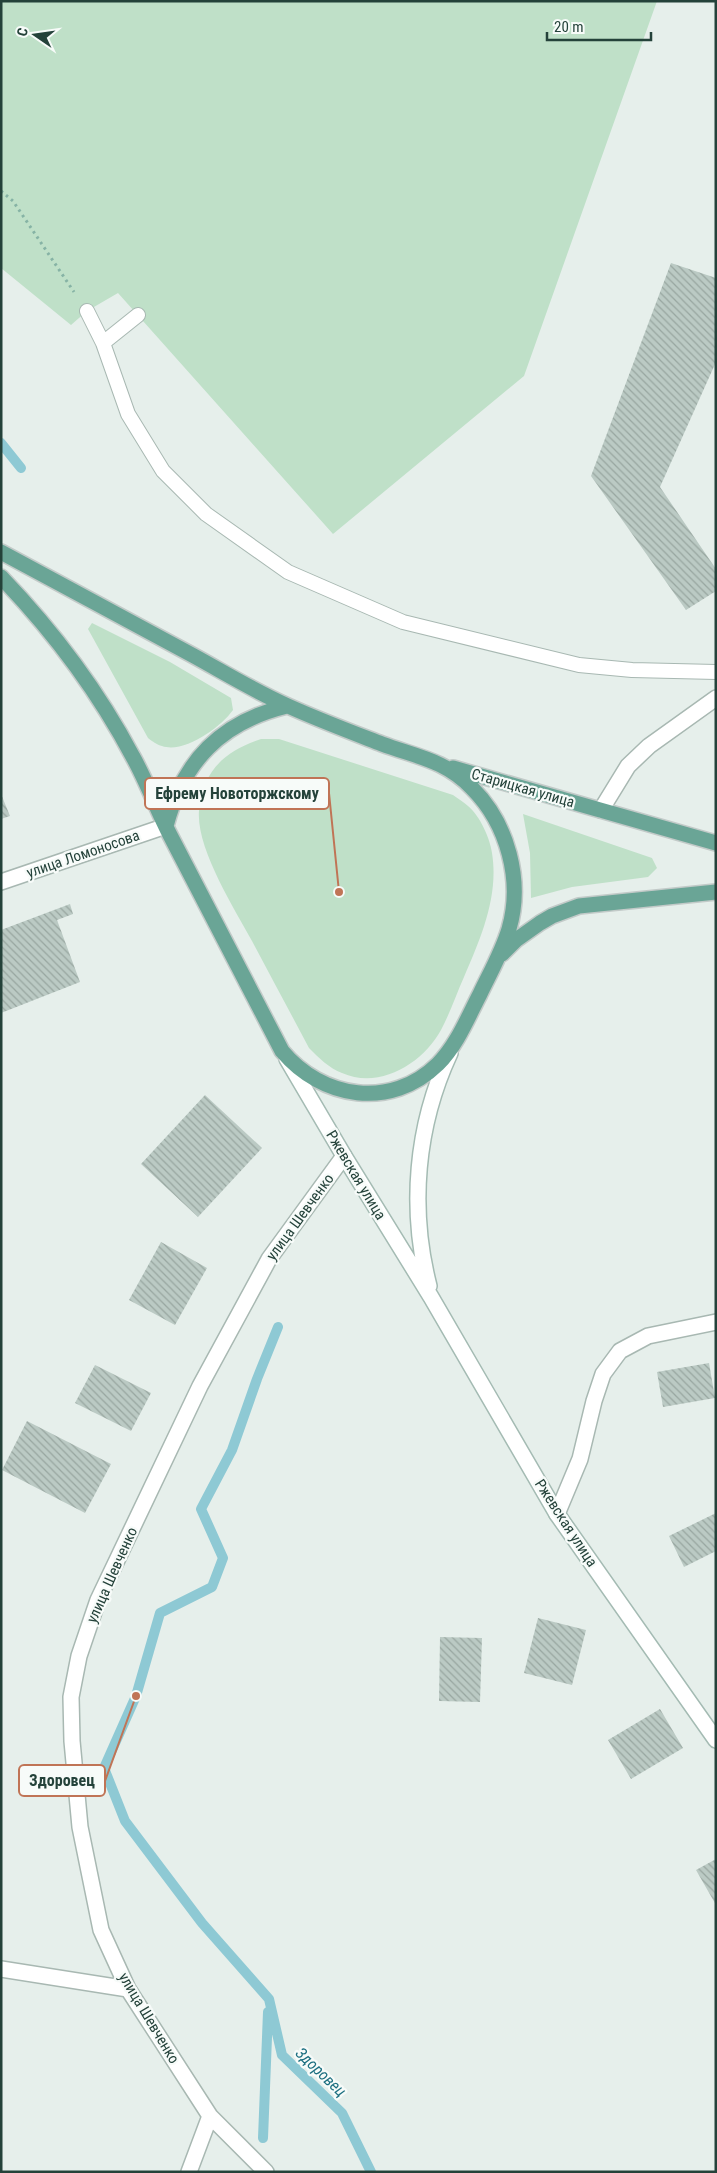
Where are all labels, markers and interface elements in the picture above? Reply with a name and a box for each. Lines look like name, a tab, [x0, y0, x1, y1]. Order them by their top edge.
north arrow	[10, 10, 60, 60]
scale bar	[547, 10, 651, 42]
text: 20 m	[554, 18, 584, 36]
text: С	[14, 26, 31, 38]
street label: Старицкая улица	[469, 765, 577, 811]
callout: Ефрему Новоторжскому	[145, 778, 329, 809]
text: Ефрему Новоторжскому	[155, 784, 319, 803]
street label: улица Ломоносова	[24, 826, 142, 882]
street label: Ржевская улица	[322, 1127, 390, 1223]
street label: улица Шевченко	[262, 1170, 338, 1264]
street label: Ржевская улица	[531, 1476, 601, 1570]
street label: улица Шевченко	[83, 1524, 141, 1626]
callout: Здоровец	[19, 1765, 105, 1796]
text: Здоровец	[29, 1771, 95, 1790]
street label: улица Шевченко	[115, 1969, 183, 2067]
water label: Здоровец	[292, 2043, 350, 2101]

